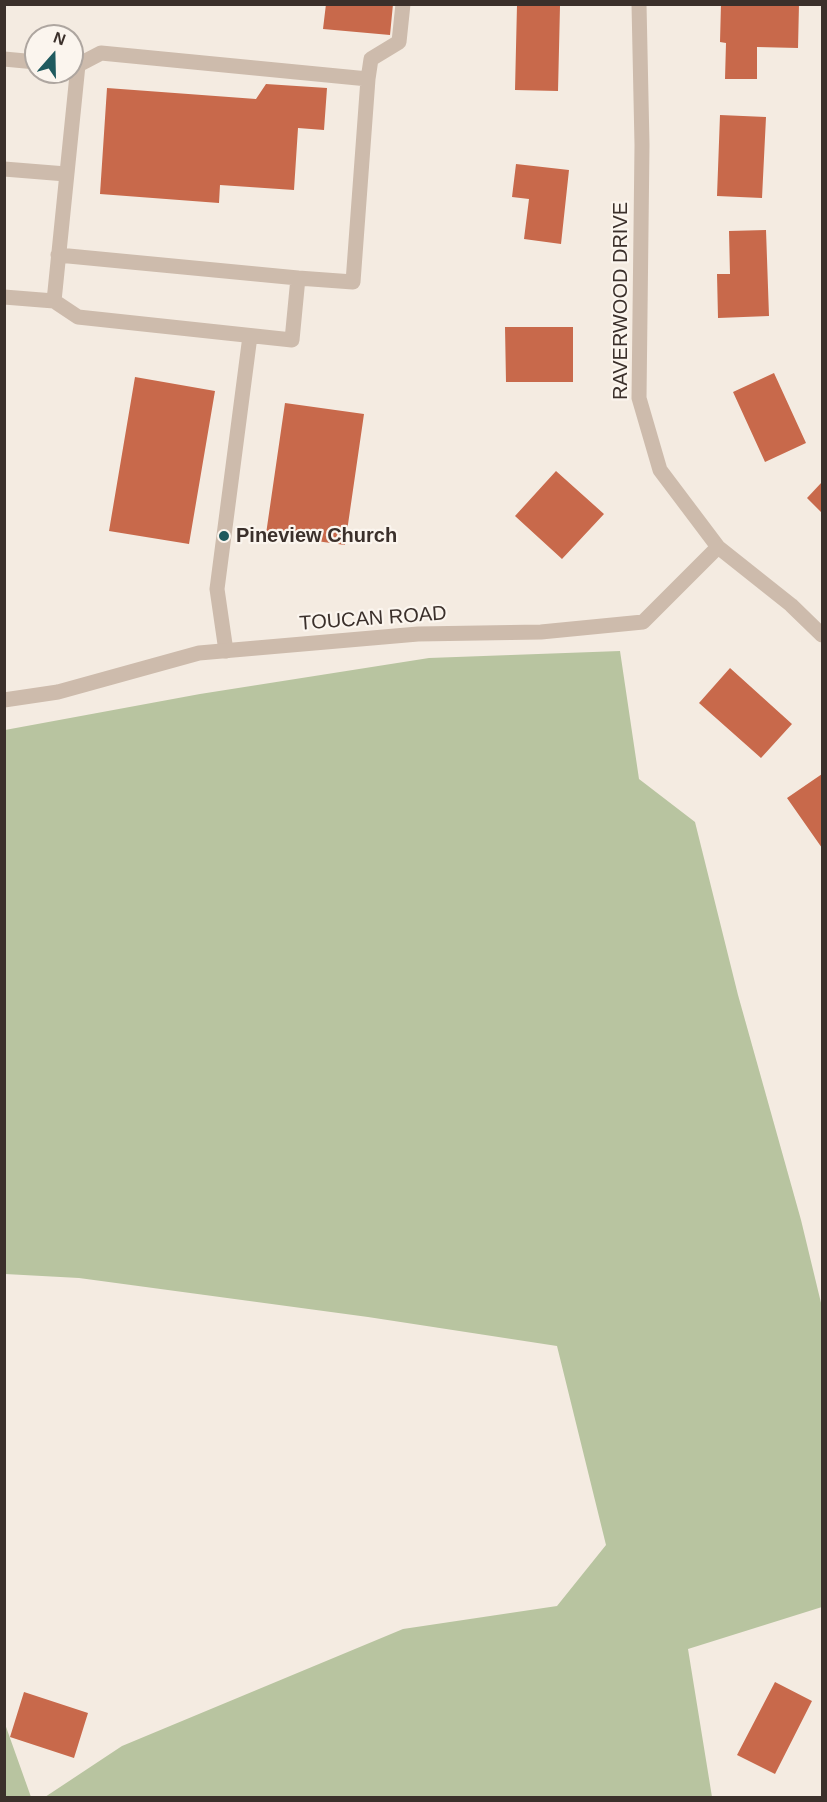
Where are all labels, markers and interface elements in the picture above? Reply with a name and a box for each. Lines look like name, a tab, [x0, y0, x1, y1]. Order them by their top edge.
north arrow	[24, 24, 84, 84]
text: N	[51, 29, 68, 48]
street label: RAVERWOOD DRIVE	[609, 202, 633, 400]
place label: Pineview Church	[236, 524, 397, 548]
marker: Pineview Church	[217, 529, 231, 543]
street label: TOUCAN ROAD	[299, 602, 447, 636]

